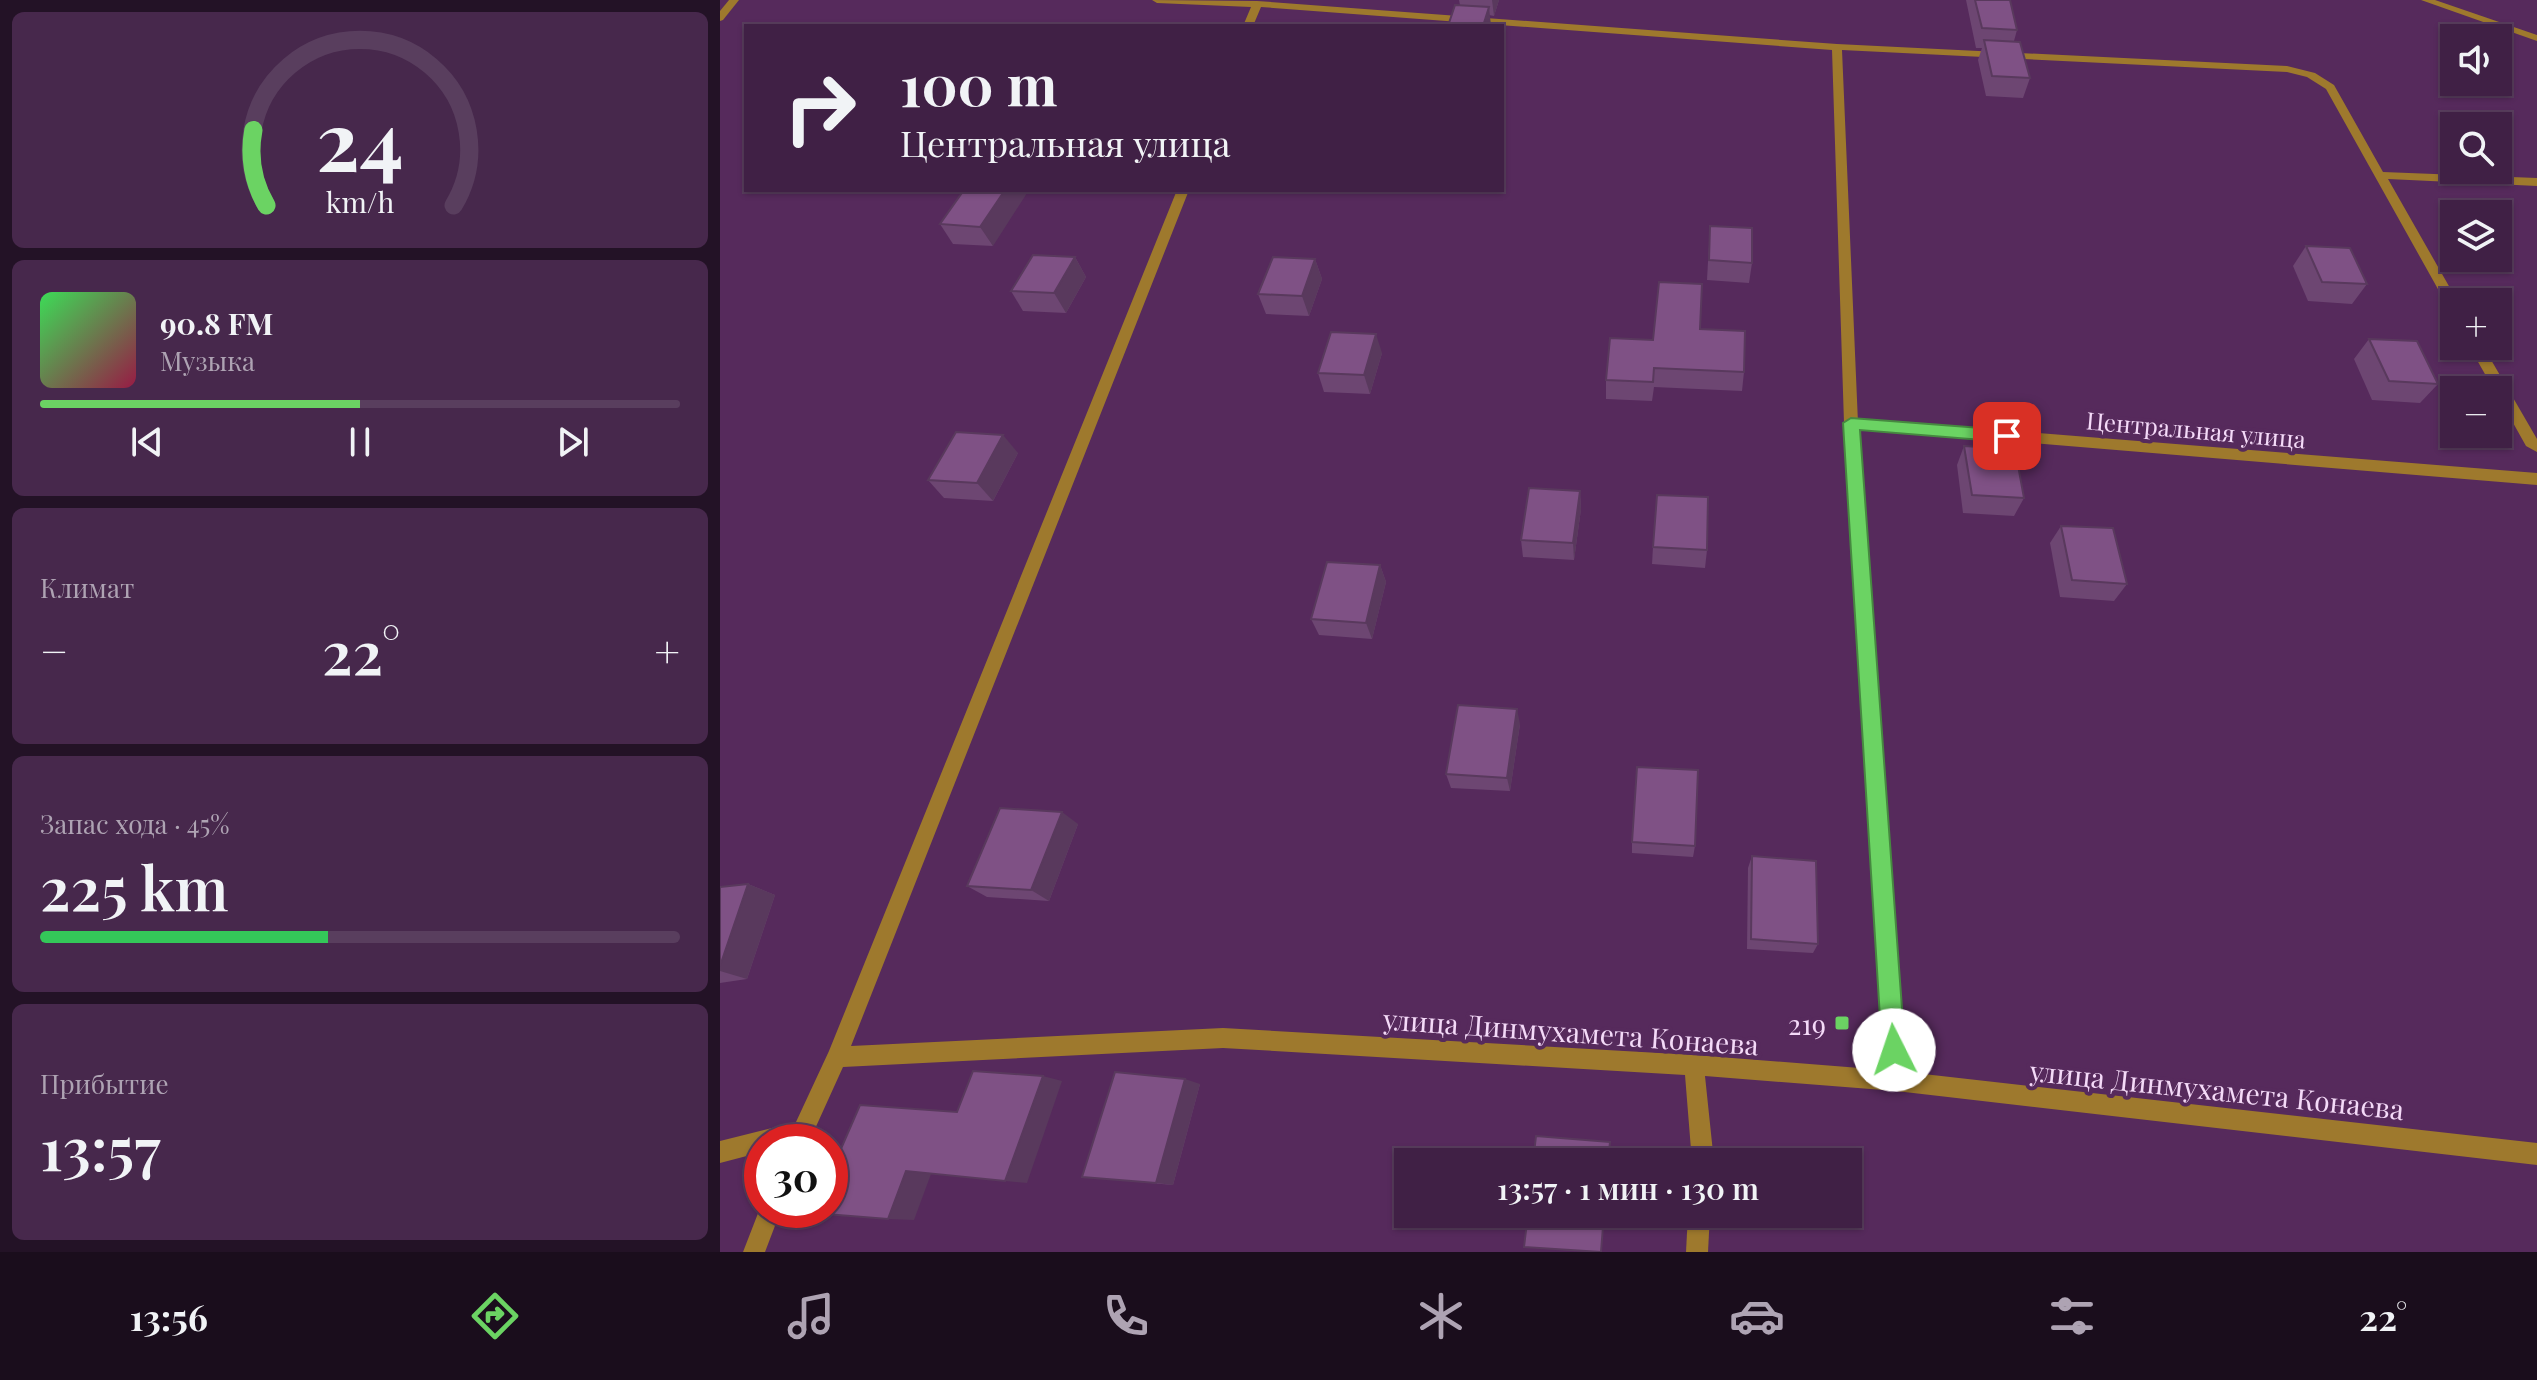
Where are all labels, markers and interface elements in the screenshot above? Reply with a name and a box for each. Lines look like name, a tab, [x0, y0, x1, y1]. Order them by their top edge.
map controls	[2440, 24, 2512, 448]
button: sound	[2440, 24, 2512, 96]
text: 100 m	[900, 46, 1057, 121]
icon: right	[768, 56, 872, 160]
text: 24	[316, 82, 404, 193]
button: search	[2440, 112, 2512, 184]
text: Центральная улица	[900, 118, 1230, 166]
text: km/h	[326, 182, 394, 220]
button: layers	[2440, 200, 2512, 272]
button: +	[2440, 288, 2512, 360]
text: 90.8 FM	[160, 303, 273, 343]
text: Музыка	[160, 343, 255, 378]
button: −	[2440, 376, 2512, 448]
pin	[1973, 402, 2041, 470]
street label: Центральная улица	[2085, 403, 2307, 455]
icon: arrive	[1985, 414, 2029, 458]
icon: previous	[125, 420, 169, 464]
icon: pause	[338, 420, 382, 464]
icon: next	[551, 420, 595, 464]
text: Климат	[40, 570, 134, 605]
text: 22°	[322, 610, 401, 690]
text: −	[40, 620, 68, 679]
text: +	[654, 620, 680, 679]
text: Запас хода · 45%	[40, 806, 230, 841]
text: 225 km	[40, 846, 229, 926]
street label: улица Динмухамета Конаева	[1381, 999, 1760, 1063]
place label: 219	[1788, 1005, 1826, 1042]
position arrow	[1852, 1008, 1936, 1092]
marker: 219	[1833, 1014, 1851, 1032]
street label: улица Динмухамета Конаева	[2027, 1051, 2406, 1127]
text: Прибытие	[40, 1066, 169, 1101]
text: 13:57	[40, 1106, 161, 1186]
speed limit sign: 30	[744, 1124, 848, 1228]
text: 13:57 · 1 мин · 130 m	[1497, 1168, 1759, 1208]
icon: directions	[467, 1288, 523, 1344]
icon: music	[783, 1288, 839, 1344]
icon: phone	[1098, 1288, 1154, 1344]
icon: climate	[1413, 1288, 1469, 1344]
icon: car	[1729, 1288, 1785, 1344]
icon: filters	[2044, 1288, 2100, 1344]
text: 13:56	[130, 1292, 208, 1340]
text: 22°	[2359, 1292, 2407, 1340]

